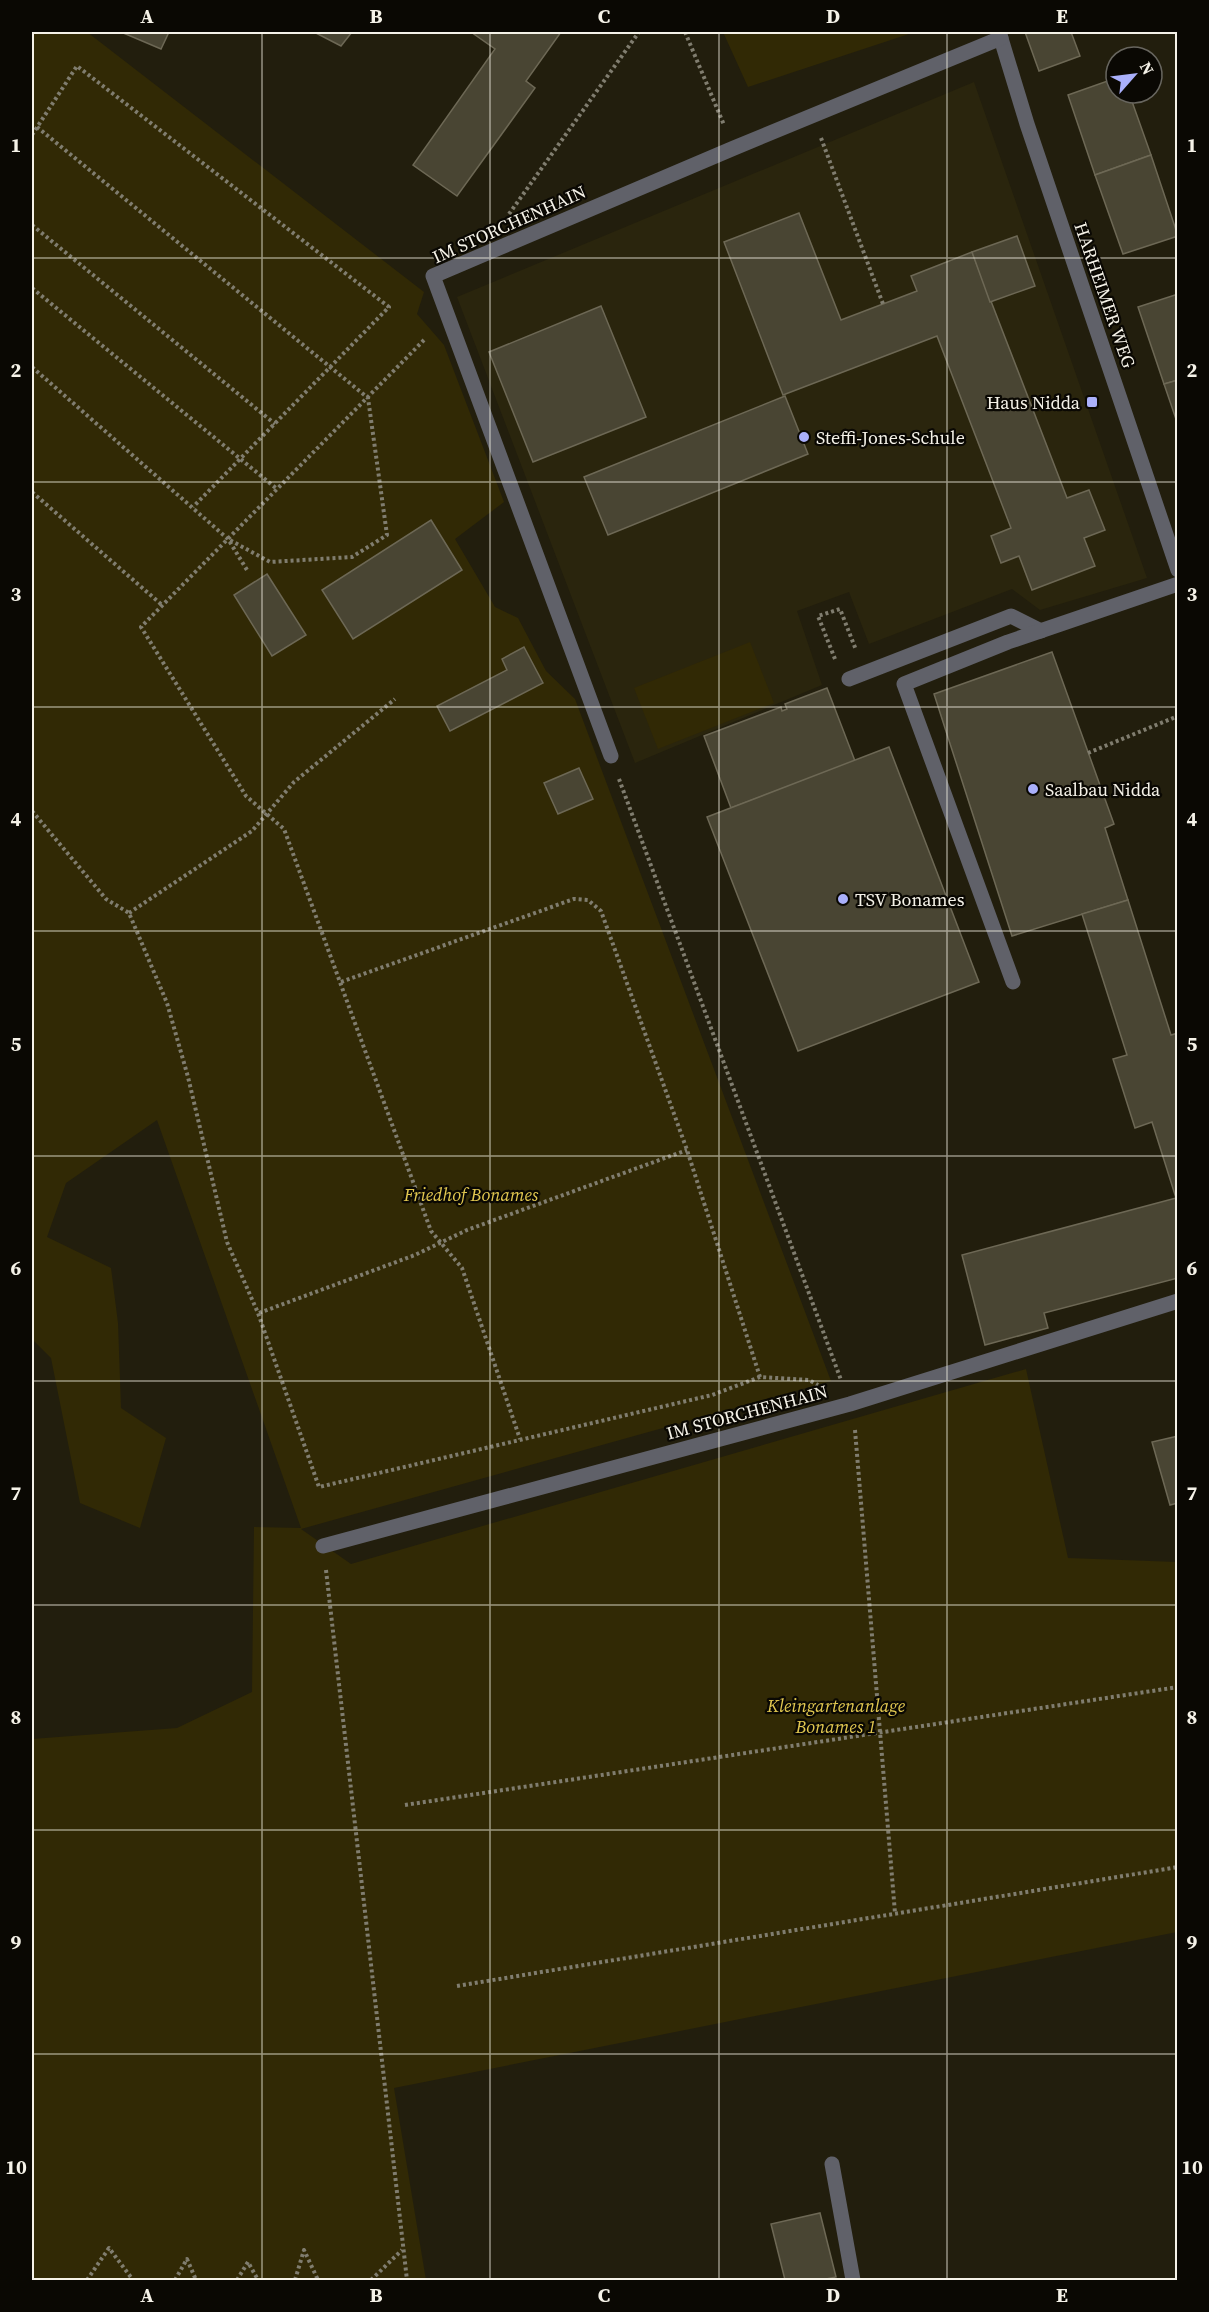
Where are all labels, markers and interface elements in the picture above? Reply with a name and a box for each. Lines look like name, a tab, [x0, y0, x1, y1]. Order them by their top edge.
text: A	[140, 2, 154, 30]
text: B	[369, 2, 383, 30]
text: C	[598, 2, 610, 30]
text: D	[826, 2, 840, 30]
text: E	[1056, 2, 1068, 30]
north arrow	[1104, 45, 1164, 105]
text: N	[1135, 58, 1160, 79]
text: 1	[11, 131, 21, 159]
text: 1	[1187, 131, 1197, 159]
street label: IM STORCHENHAIN	[428, 179, 590, 269]
street label: HARHEIMER WEG	[1068, 219, 1142, 371]
text: 2	[11, 356, 22, 384]
text: 2	[1187, 356, 1198, 384]
place label: Haus Nidda	[987, 390, 1081, 415]
marker: Haus Nidda	[1085, 395, 1099, 409]
place label: Steffi-Jones-Schule	[816, 425, 965, 450]
marker: Steffi-Jones-Schule	[797, 430, 811, 444]
text: 3	[11, 580, 22, 608]
text: 3	[1187, 580, 1198, 608]
place label: Saalbau Nidda	[1045, 777, 1161, 802]
marker: Saalbau Nidda	[1026, 782, 1040, 796]
text: 4	[11, 805, 22, 833]
text: 4	[1187, 805, 1198, 833]
place label: TSV Bonames	[855, 887, 965, 912]
marker: TSV Bonames	[836, 892, 850, 906]
text: 5	[11, 1030, 22, 1058]
text: 5	[1187, 1030, 1198, 1058]
park label: Friedhof Bonames	[403, 1182, 539, 1207]
text: 6	[11, 1254, 22, 1282]
text: 6	[1187, 1254, 1198, 1282]
street label: IM STORCHENHAIN	[664, 1378, 830, 1446]
text: 7	[11, 1479, 22, 1507]
text: 7	[1187, 1479, 1198, 1507]
park label: Kleingartenanlage Bonames 1	[766, 1693, 906, 1739]
text: 8	[11, 1703, 21, 1731]
text: 8	[1187, 1703, 1197, 1731]
text: 9	[11, 1928, 22, 1956]
text: 9	[1187, 1928, 1198, 1956]
text: 10	[5, 2153, 27, 2181]
text: 10	[1181, 2153, 1203, 2181]
text: A	[140, 2281, 154, 2309]
text: B	[369, 2281, 383, 2309]
text: C	[598, 2281, 610, 2309]
text: D	[826, 2281, 840, 2309]
text: E	[1056, 2281, 1068, 2309]

